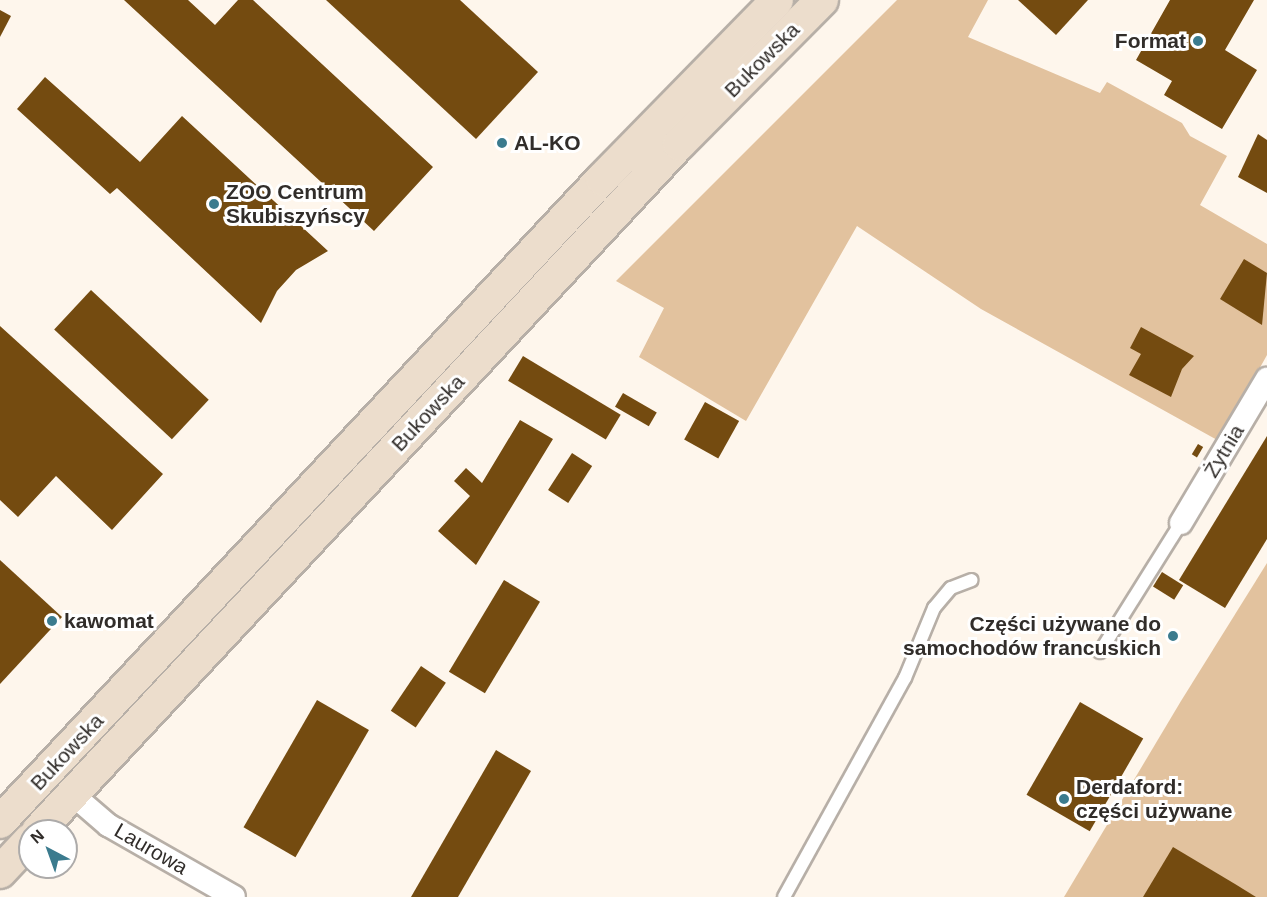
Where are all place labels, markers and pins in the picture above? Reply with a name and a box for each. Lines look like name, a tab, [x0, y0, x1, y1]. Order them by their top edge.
place label: Format	[1115, 28, 1186, 54]
marker: Format	[1191, 34, 1205, 48]
place label: AL-KO	[514, 130, 580, 156]
marker: AL-KO	[495, 136, 509, 150]
place label: ZOO Centrum Skubiszyńscy	[226, 179, 365, 229]
marker: ZOO Centrum Skubiszyńscy	[207, 197, 221, 211]
place label: kawomat	[64, 608, 154, 634]
place label: Części używane do samochodów francuskich	[903, 611, 1161, 661]
marker: kawomat	[45, 614, 59, 628]
marker: Części używane do samochodów francuskich	[1166, 629, 1180, 643]
place label: Derdaford: części używane	[1076, 774, 1232, 824]
marker: Derdaford: części używane	[1057, 792, 1071, 806]

